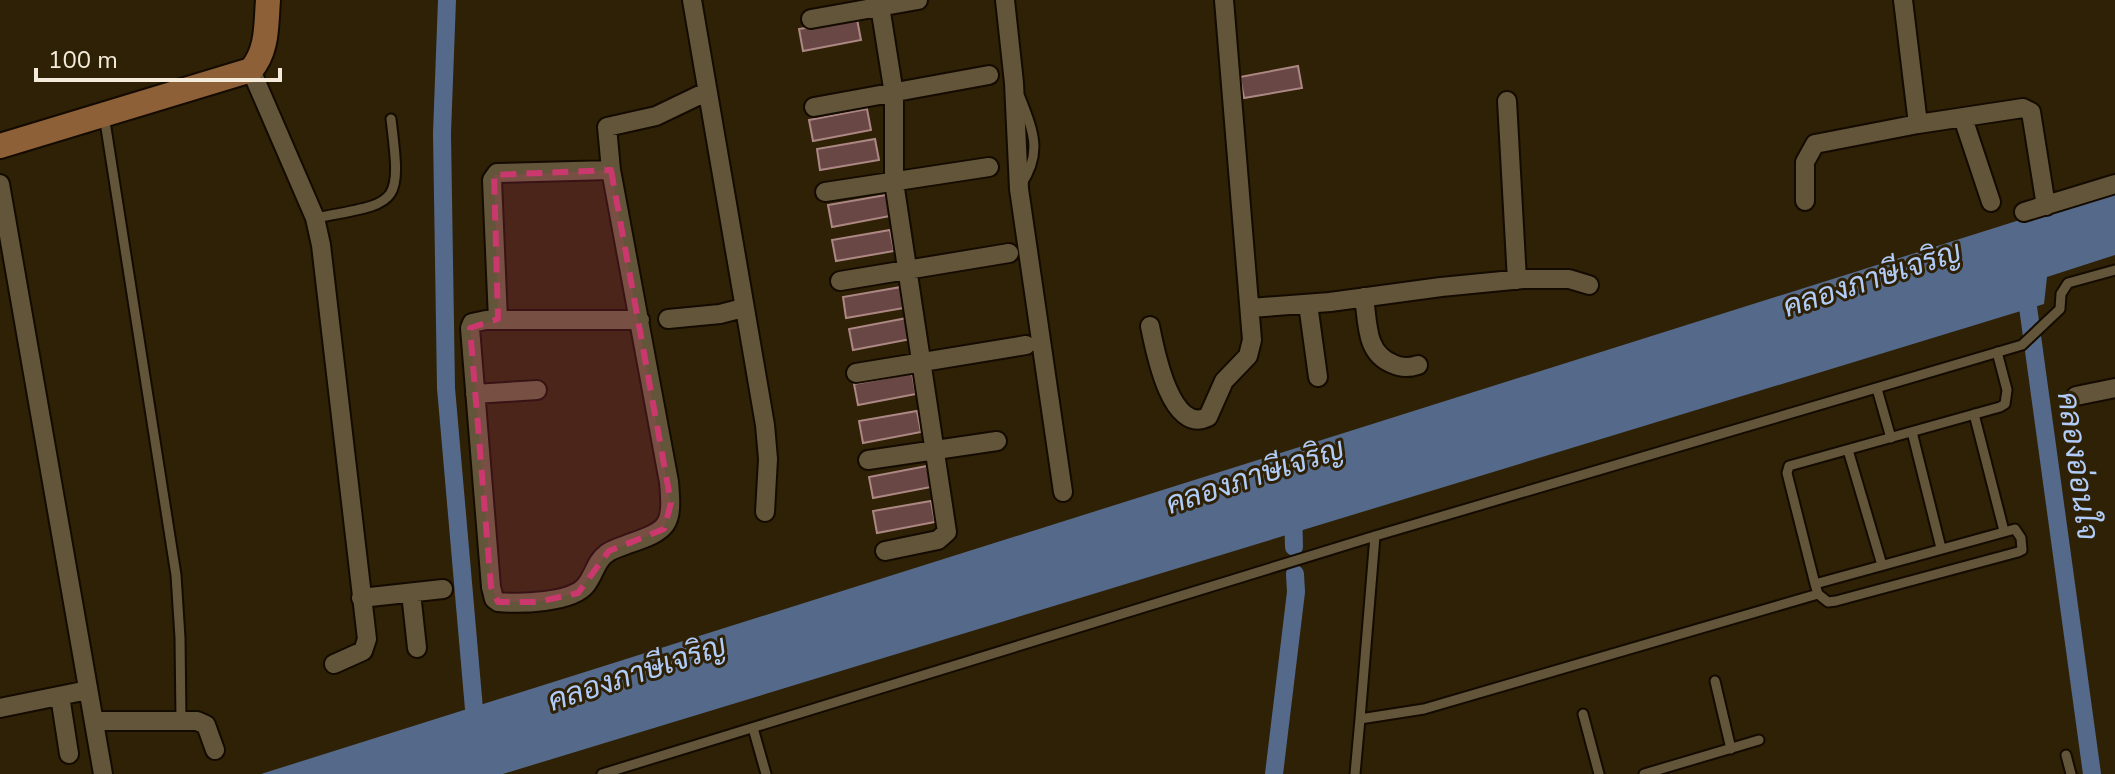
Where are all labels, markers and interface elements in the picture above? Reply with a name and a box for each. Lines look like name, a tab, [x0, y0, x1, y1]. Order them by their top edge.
scale bar	[36, 32, 280, 82]
text: 100 m	[48, 44, 118, 76]
water label: คลองภาษีเจริญ	[1778, 231, 1967, 328]
water label: คลองอ่อนใจ	[2047, 389, 2108, 543]
water label: คลองภาษีเจริญ	[1161, 428, 1350, 525]
water label: คลองภาษีเจริญ	[543, 625, 732, 722]

